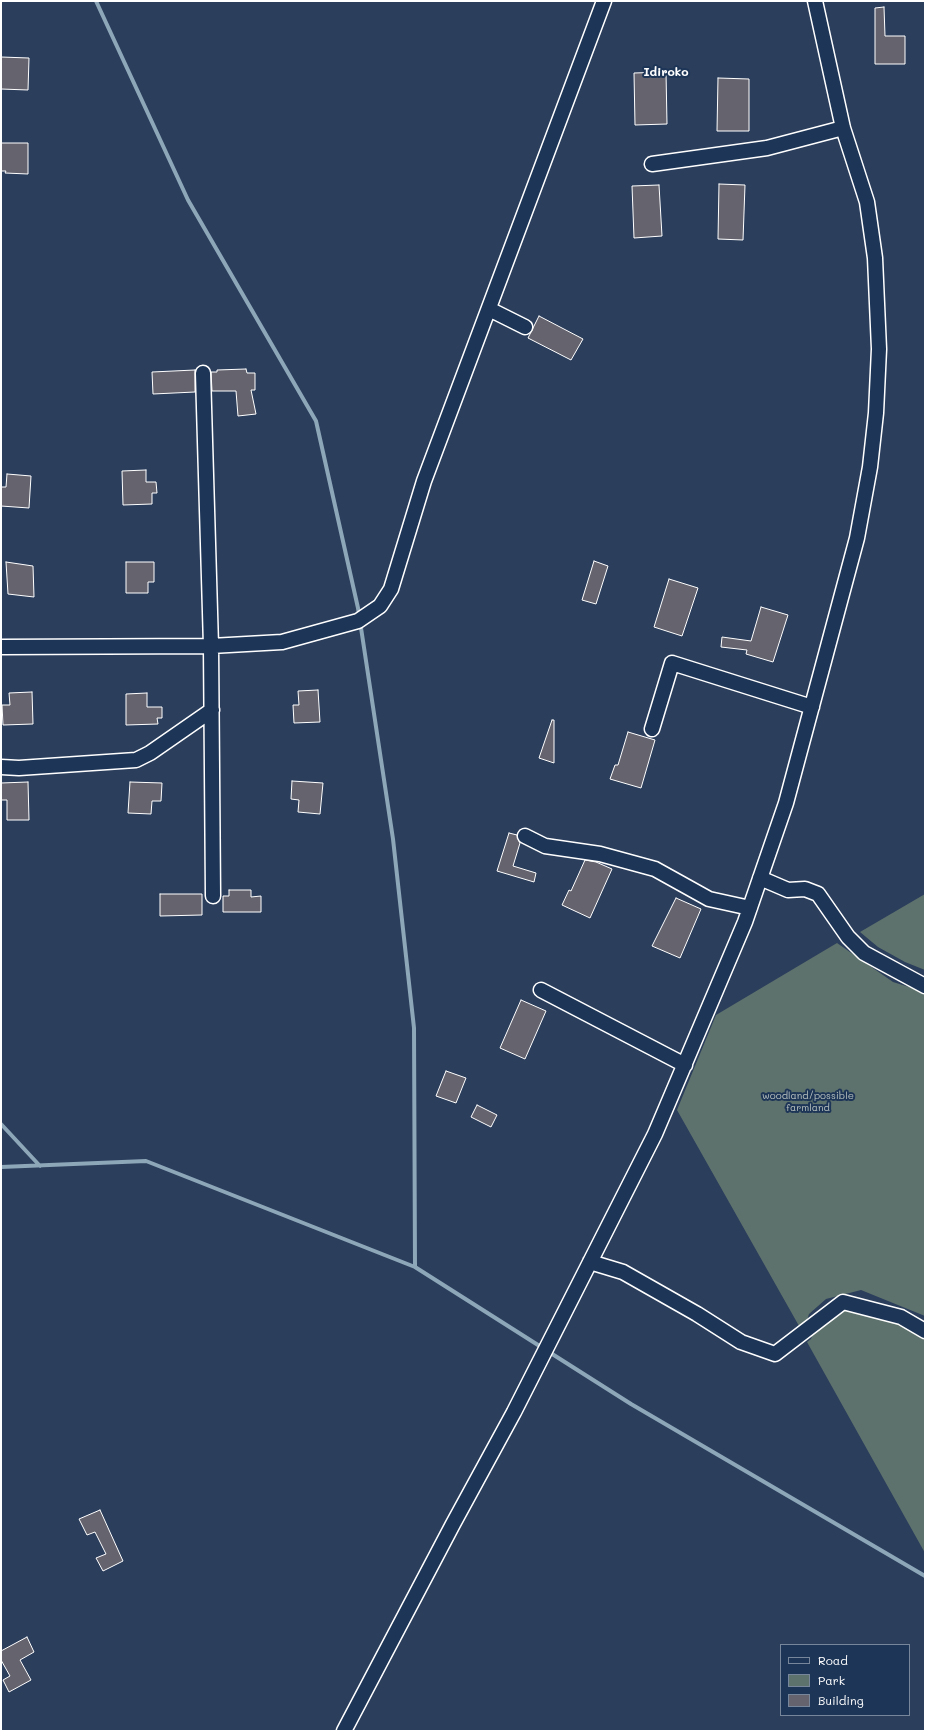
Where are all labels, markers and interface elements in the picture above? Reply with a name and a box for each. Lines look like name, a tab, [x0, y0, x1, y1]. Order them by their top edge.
district label: Idiroko	[643, 65, 689, 79]
park label: woodland/possible farmland	[762, 1090, 854, 1114]
legend	[780, 1644, 910, 1716]
text: Road	[818, 1652, 848, 1668]
text: Park	[818, 1672, 845, 1688]
text: Building	[818, 1692, 864, 1708]

